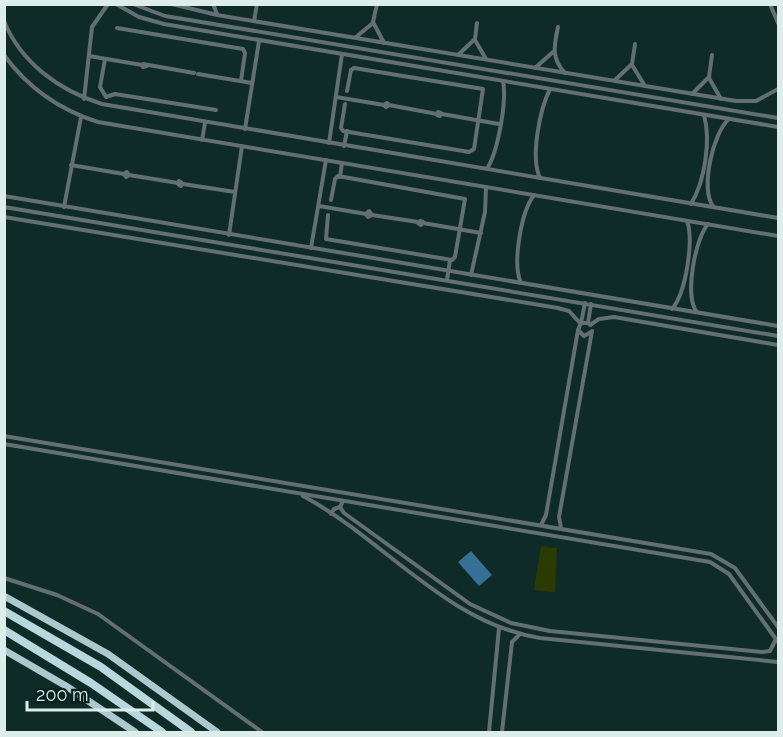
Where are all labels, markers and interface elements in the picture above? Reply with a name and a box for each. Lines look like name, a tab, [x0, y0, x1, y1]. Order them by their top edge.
scale bar	[27, 674, 153, 712]
text: 200 m	[36, 684, 89, 705]

